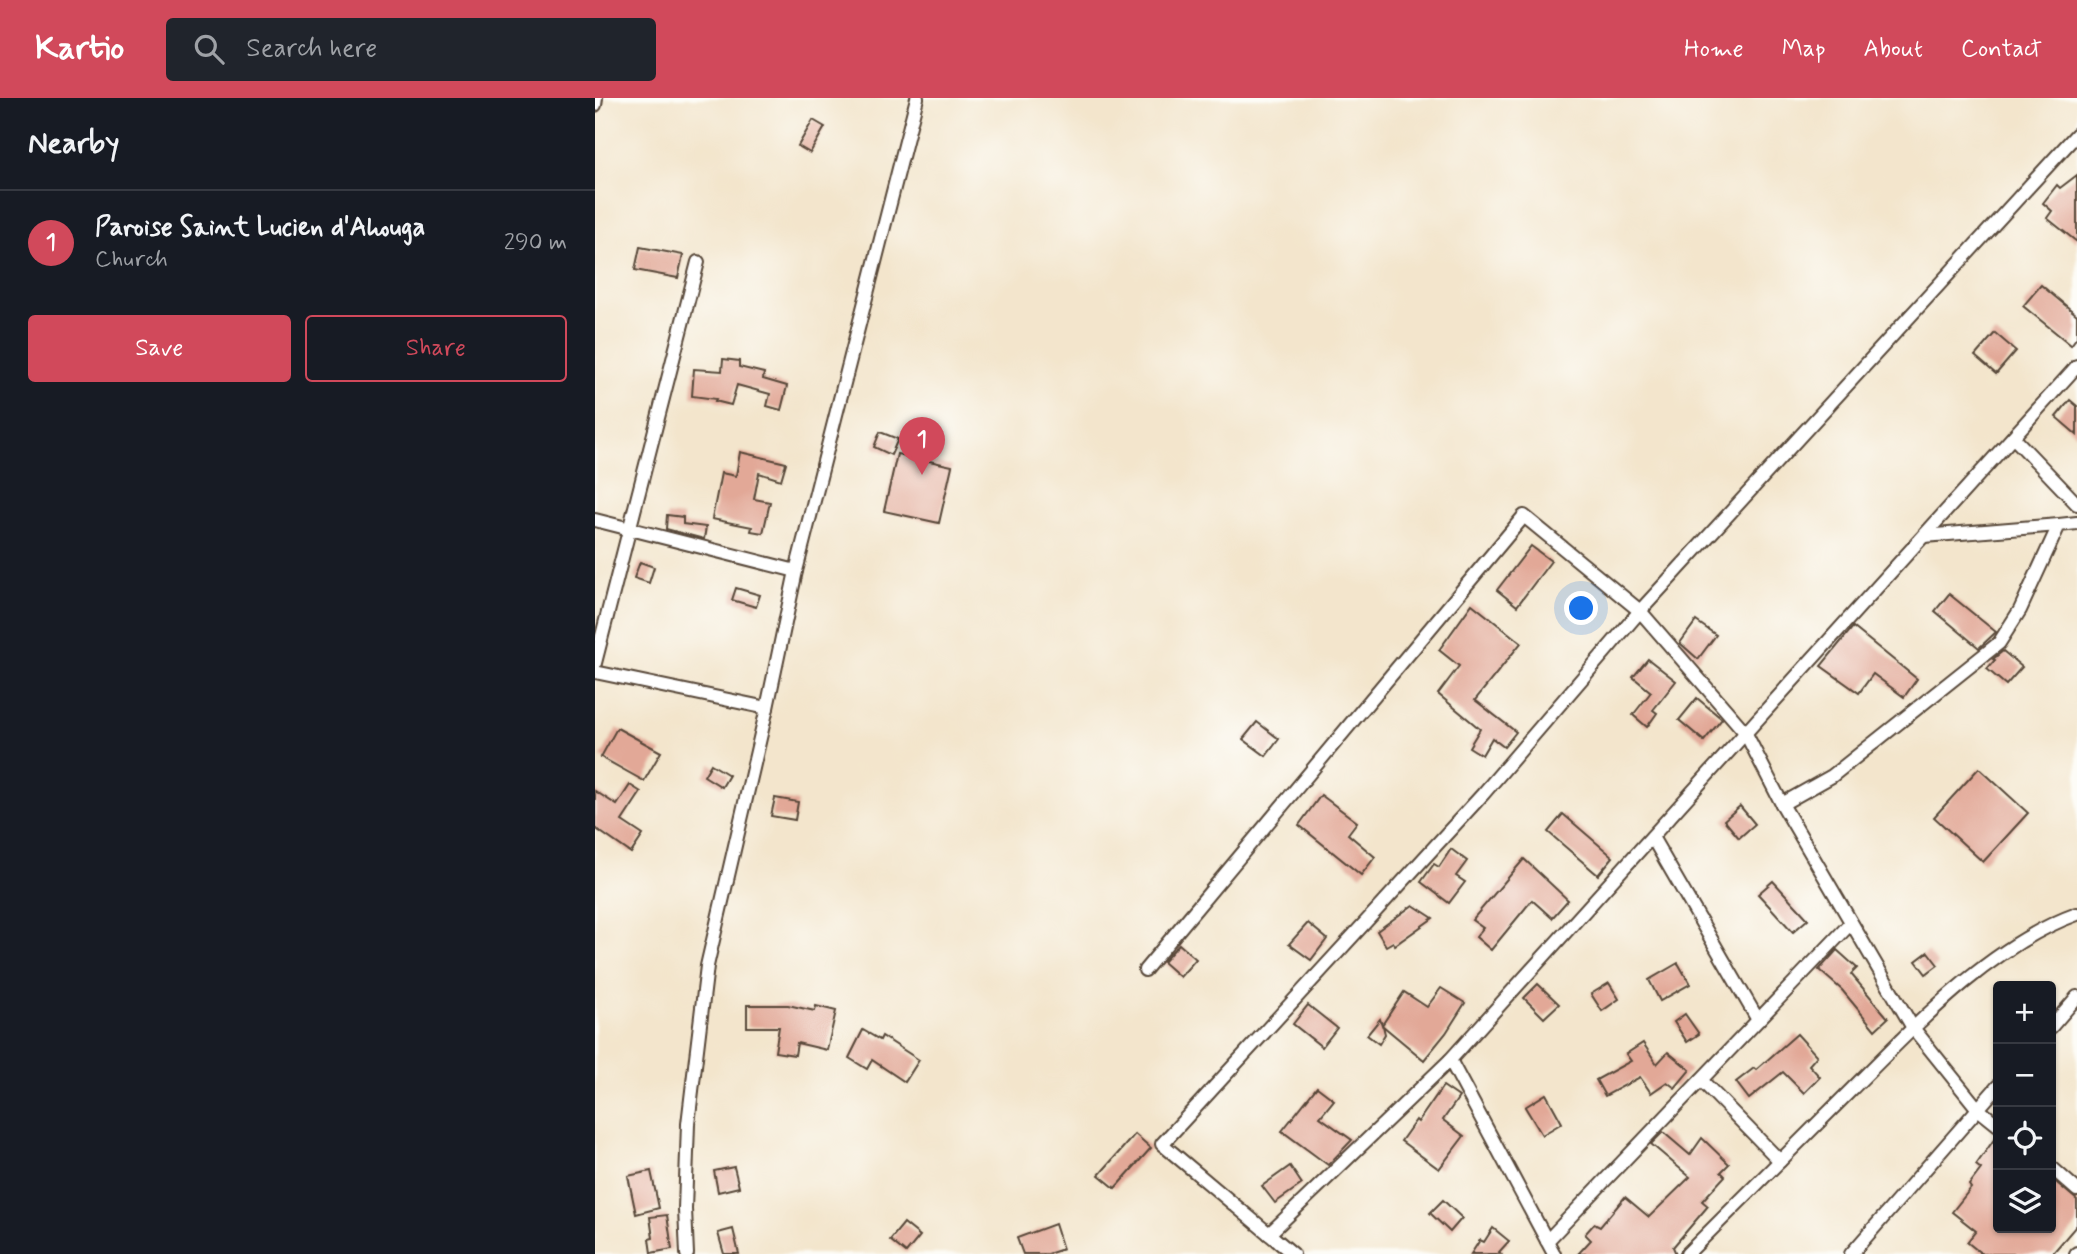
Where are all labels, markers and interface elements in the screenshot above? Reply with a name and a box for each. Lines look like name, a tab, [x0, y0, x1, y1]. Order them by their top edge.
search box	[166, 18, 656, 81]
text: Kartio	[35, 27, 124, 71]
icon: search	[190, 30, 228, 68]
text: Search here	[246, 32, 377, 66]
text: Home	[1684, 34, 1744, 65]
text: Map	[1782, 34, 1826, 65]
text: About	[1864, 34, 1923, 65]
text: Contact	[1961, 34, 2042, 65]
text: Nearby	[28, 124, 119, 163]
text: Paroise Saint Lucien d'Ahouga	[95, 211, 425, 245]
text: 1	[46, 228, 56, 258]
text: 290 m	[504, 228, 567, 258]
text: Church	[95, 245, 168, 275]
button: Save	[28, 315, 291, 382]
button: Share	[305, 315, 567, 382]
pin: 1	[899, 417, 945, 475]
your location	[1564, 591, 1598, 625]
map controls	[1993, 981, 2056, 1233]
button: +	[1993, 981, 2056, 1044]
button: −	[1993, 1044, 2056, 1107]
button: locate	[1993, 1107, 2056, 1170]
button: layers	[1993, 1170, 2056, 1233]

